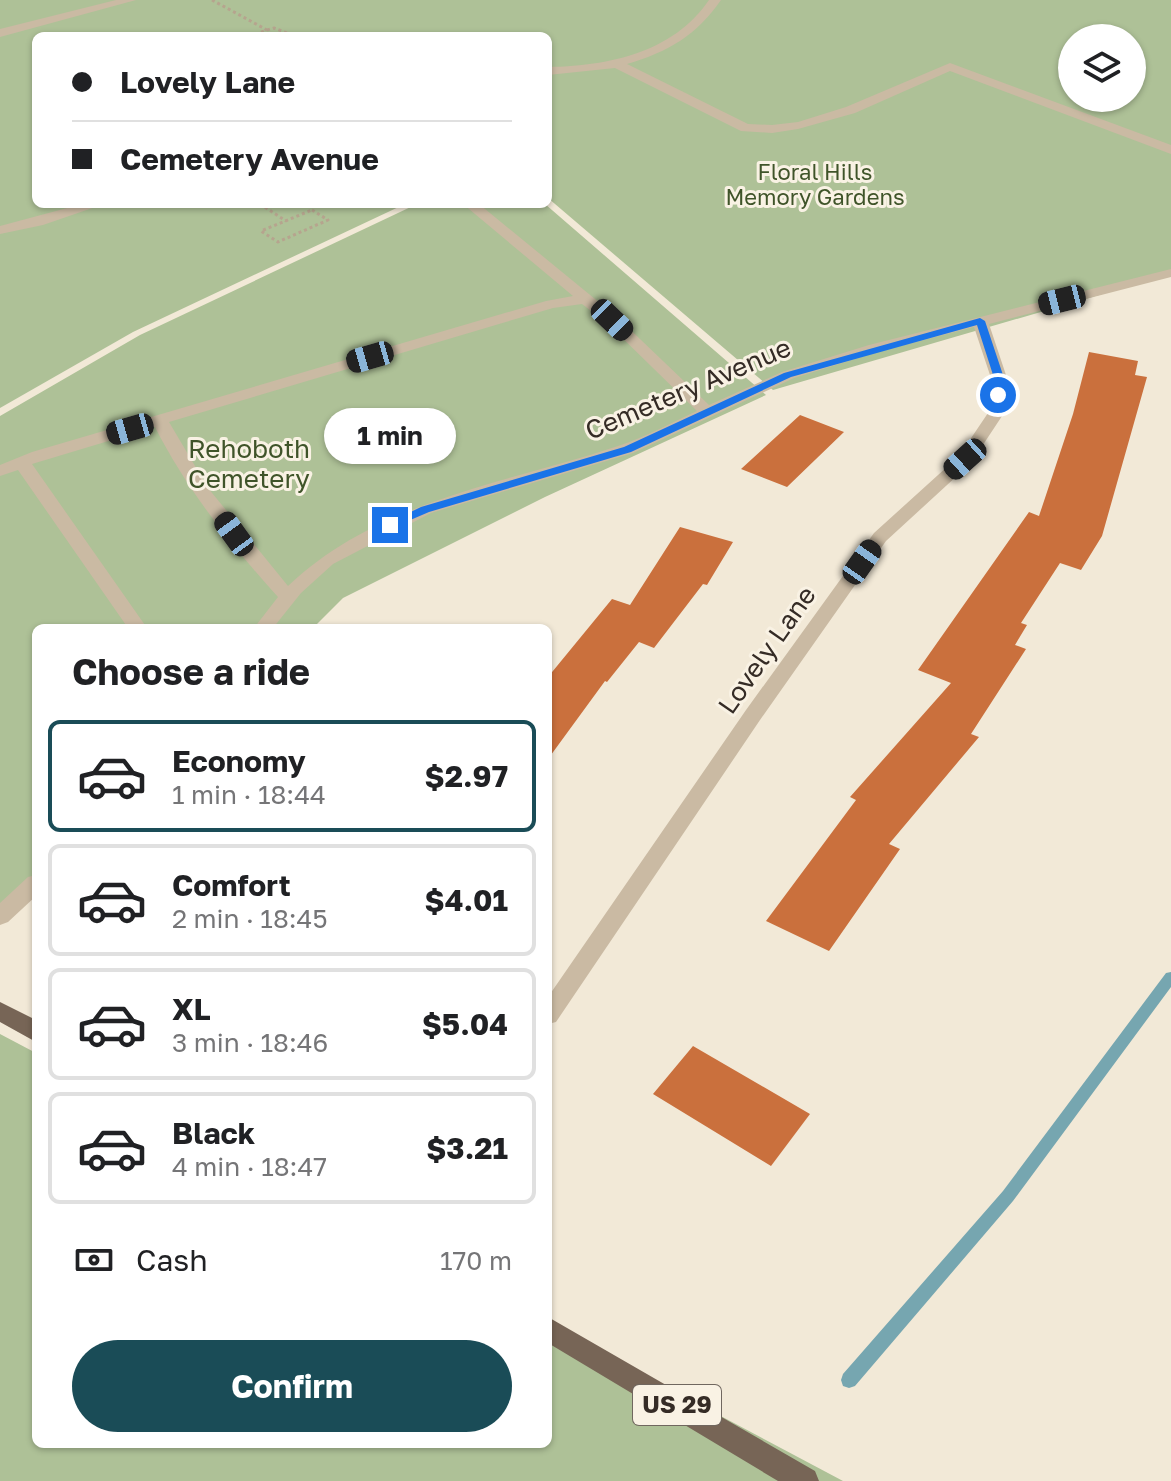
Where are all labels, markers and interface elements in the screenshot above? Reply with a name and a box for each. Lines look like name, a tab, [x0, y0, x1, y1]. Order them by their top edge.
map controls	[1058, 24, 1146, 112]
button: layers	[1058, 24, 1146, 112]
text: Lovely Lane	[120, 64, 295, 100]
text: Cemetery Avenue	[120, 141, 379, 177]
park label: Floral Hills Memory Gardens	[725, 158, 905, 210]
car	[1036, 283, 1088, 317]
car	[586, 295, 638, 345]
street label: Cemetery Avenue	[580, 331, 795, 446]
car	[344, 339, 396, 375]
route start	[980, 377, 1016, 413]
callout: 1 min	[324, 409, 456, 465]
car	[104, 411, 156, 447]
text: 1 min	[357, 420, 423, 451]
park label: Rehoboth Cemetery	[188, 433, 310, 494]
car	[939, 434, 991, 484]
route end	[372, 507, 408, 543]
car	[210, 508, 258, 560]
car	[838, 535, 886, 589]
street label: Lovely Lane	[711, 580, 822, 719]
text: Choose a ride	[72, 650, 310, 693]
icon: car	[76, 740, 148, 812]
text: Economy	[172, 743, 306, 779]
text: $2.97	[425, 758, 508, 794]
text: 1 min · 18:44	[172, 779, 326, 810]
icon: car	[76, 864, 148, 936]
text: Comfort	[172, 867, 291, 903]
text: $4.01	[425, 882, 508, 918]
text: 2 min · 18:45	[172, 903, 328, 934]
icon: car	[76, 988, 148, 1060]
text: XL	[172, 991, 211, 1027]
text: $5.04	[422, 1006, 508, 1042]
text: 3 min · 18:46	[172, 1027, 328, 1058]
icon: car	[76, 1112, 148, 1184]
text: Black	[172, 1115, 255, 1151]
text: $3.21	[426, 1130, 508, 1166]
text: 4 min · 18:47	[172, 1151, 327, 1182]
icon: cash	[72, 1238, 116, 1282]
text: Cash	[136, 1242, 208, 1278]
text: 170 m	[440, 1245, 512, 1276]
button: Confirm	[72, 1340, 512, 1432]
road number: US 29	[633, 1385, 721, 1425]

